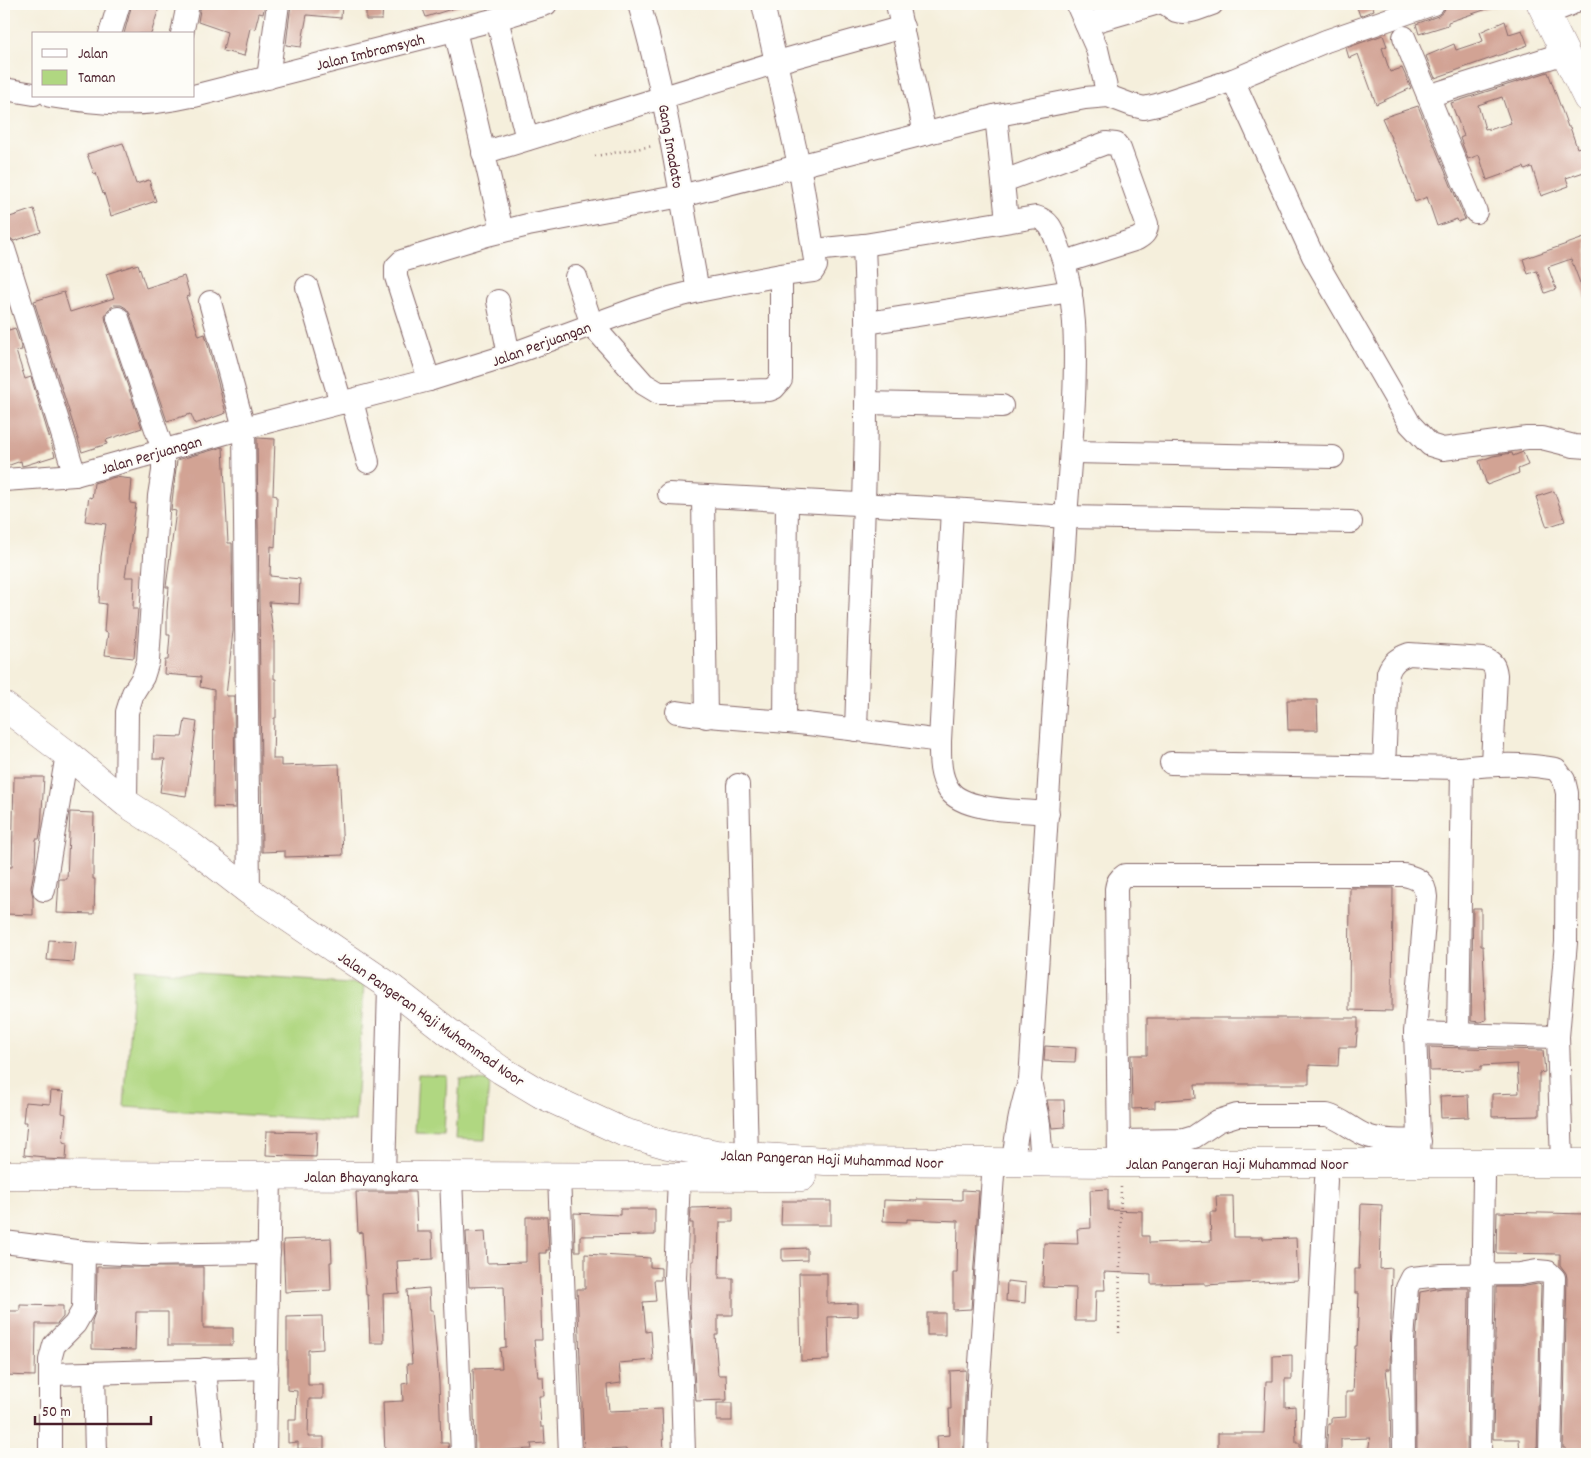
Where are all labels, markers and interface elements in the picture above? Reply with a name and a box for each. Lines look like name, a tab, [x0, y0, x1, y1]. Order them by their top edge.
street label: Jalan Imbramsyah	[314, 29, 427, 78]
legend	[32, 32, 195, 98]
text: Jalan	[78, 44, 108, 66]
text: Taman	[78, 68, 115, 90]
street label: Gang Imadato	[651, 103, 688, 190]
street label: Jalan Perjuangan	[489, 317, 595, 374]
street label: Jalan Perjuangan	[99, 431, 205, 482]
street label: Jalan Pangeran Haji Muhammad Noor	[333, 947, 528, 1093]
street label: Jalan Pangeran Haji Muhammad Noor	[720, 1145, 944, 1176]
street label: Jalan Pangeran Haji Muhammad Noor	[1126, 1154, 1348, 1177]
street label: Jalan Bhayangkara	[304, 1167, 418, 1190]
scale bar	[35, 1393, 151, 1425]
text: 50 m	[42, 1402, 71, 1424]

